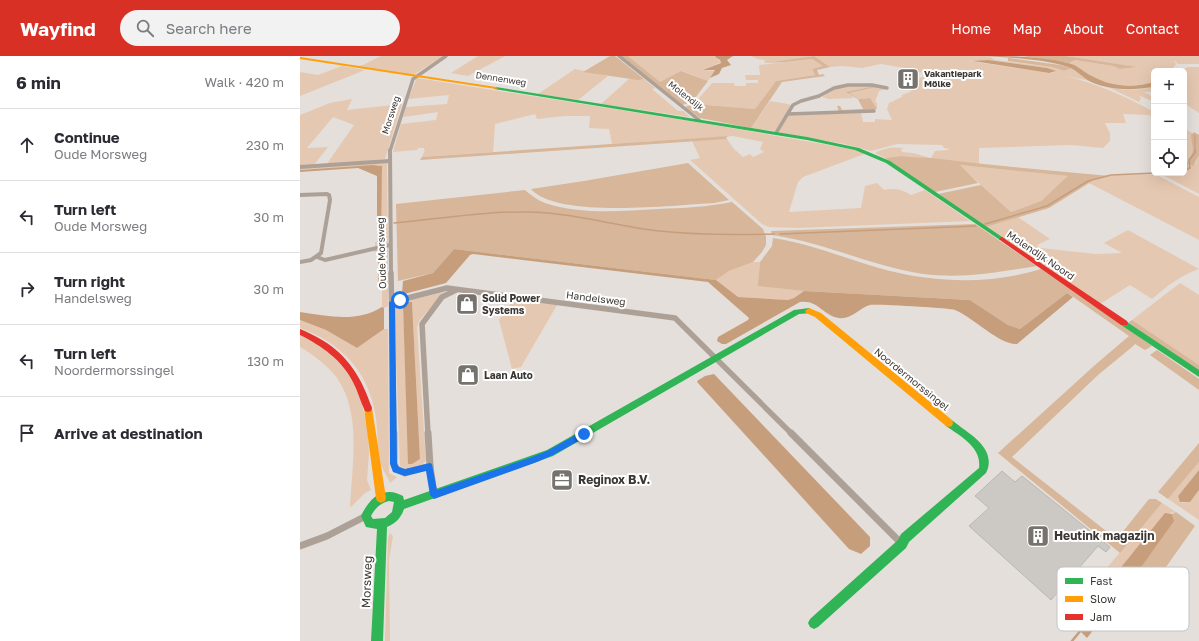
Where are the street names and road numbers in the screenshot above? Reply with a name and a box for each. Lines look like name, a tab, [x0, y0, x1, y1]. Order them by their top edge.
street label: Dennenweg	[475, 69, 527, 88]
street label: Molendijk	[666, 78, 706, 113]
street label: Morsweg	[379, 94, 402, 135]
street label: Oude Morsweg	[374, 217, 388, 289]
street label: Molendijk Noord	[1005, 228, 1077, 282]
street label: Handelsweg	[566, 288, 626, 308]
street label: Noordermorssingel	[872, 345, 952, 413]
street label: Morsweg	[358, 555, 375, 608]

